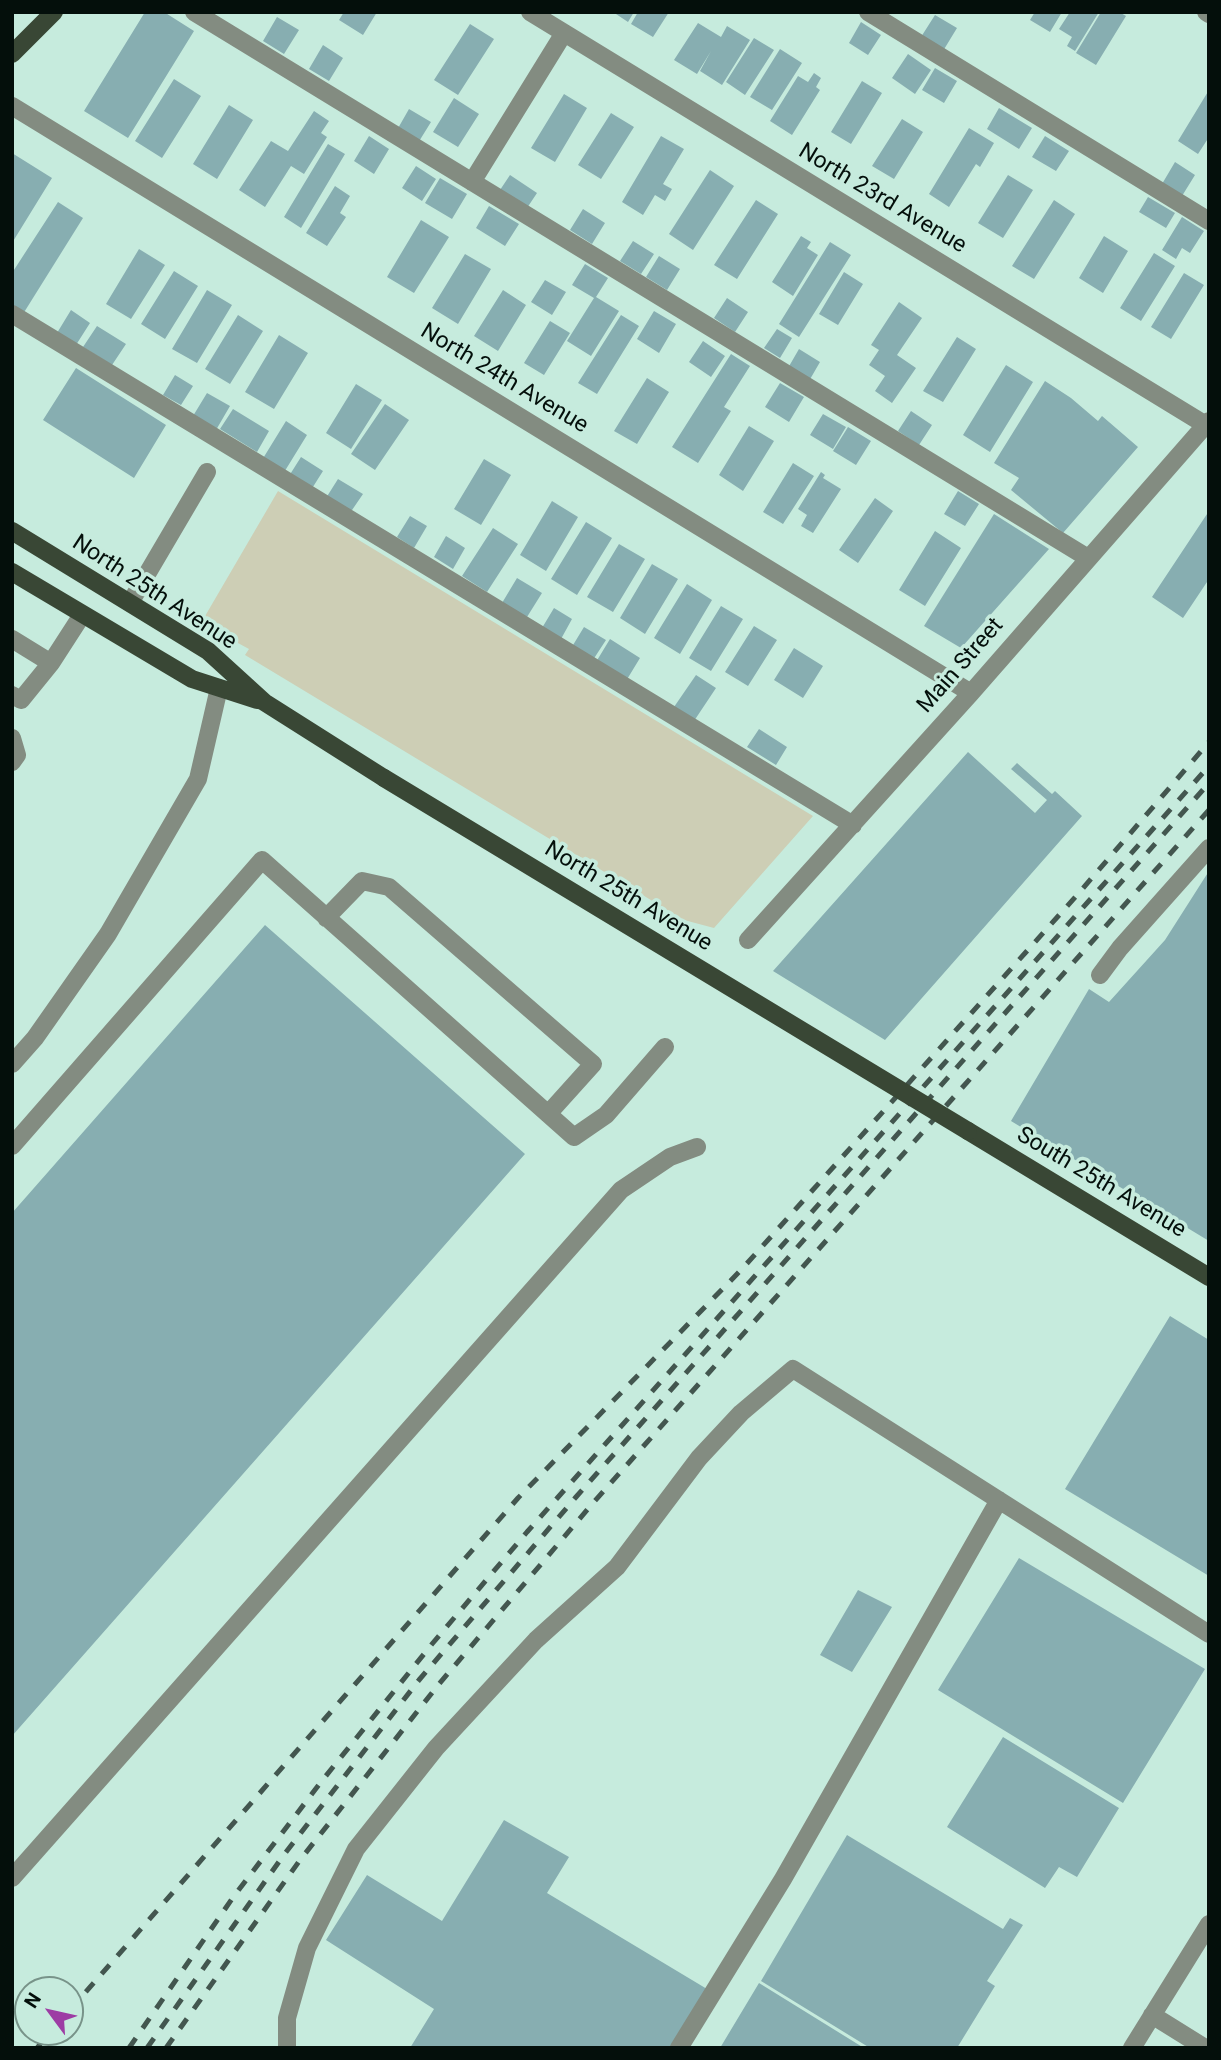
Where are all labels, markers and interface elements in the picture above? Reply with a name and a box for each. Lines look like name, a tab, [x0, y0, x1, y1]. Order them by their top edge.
street label: North 23rd Avenue	[793, 138, 971, 260]
street label: North 24th Avenue	[415, 318, 593, 440]
street label: North 25th Avenue	[67, 529, 241, 657]
street label: Main Street	[912, 613, 1010, 719]
street label: North 25th Avenue	[539, 836, 717, 958]
street label: South 25th Avenue	[1011, 1122, 1191, 1244]
north arrow	[14, 1976, 84, 2046]
text: N	[19, 1988, 46, 2012]

